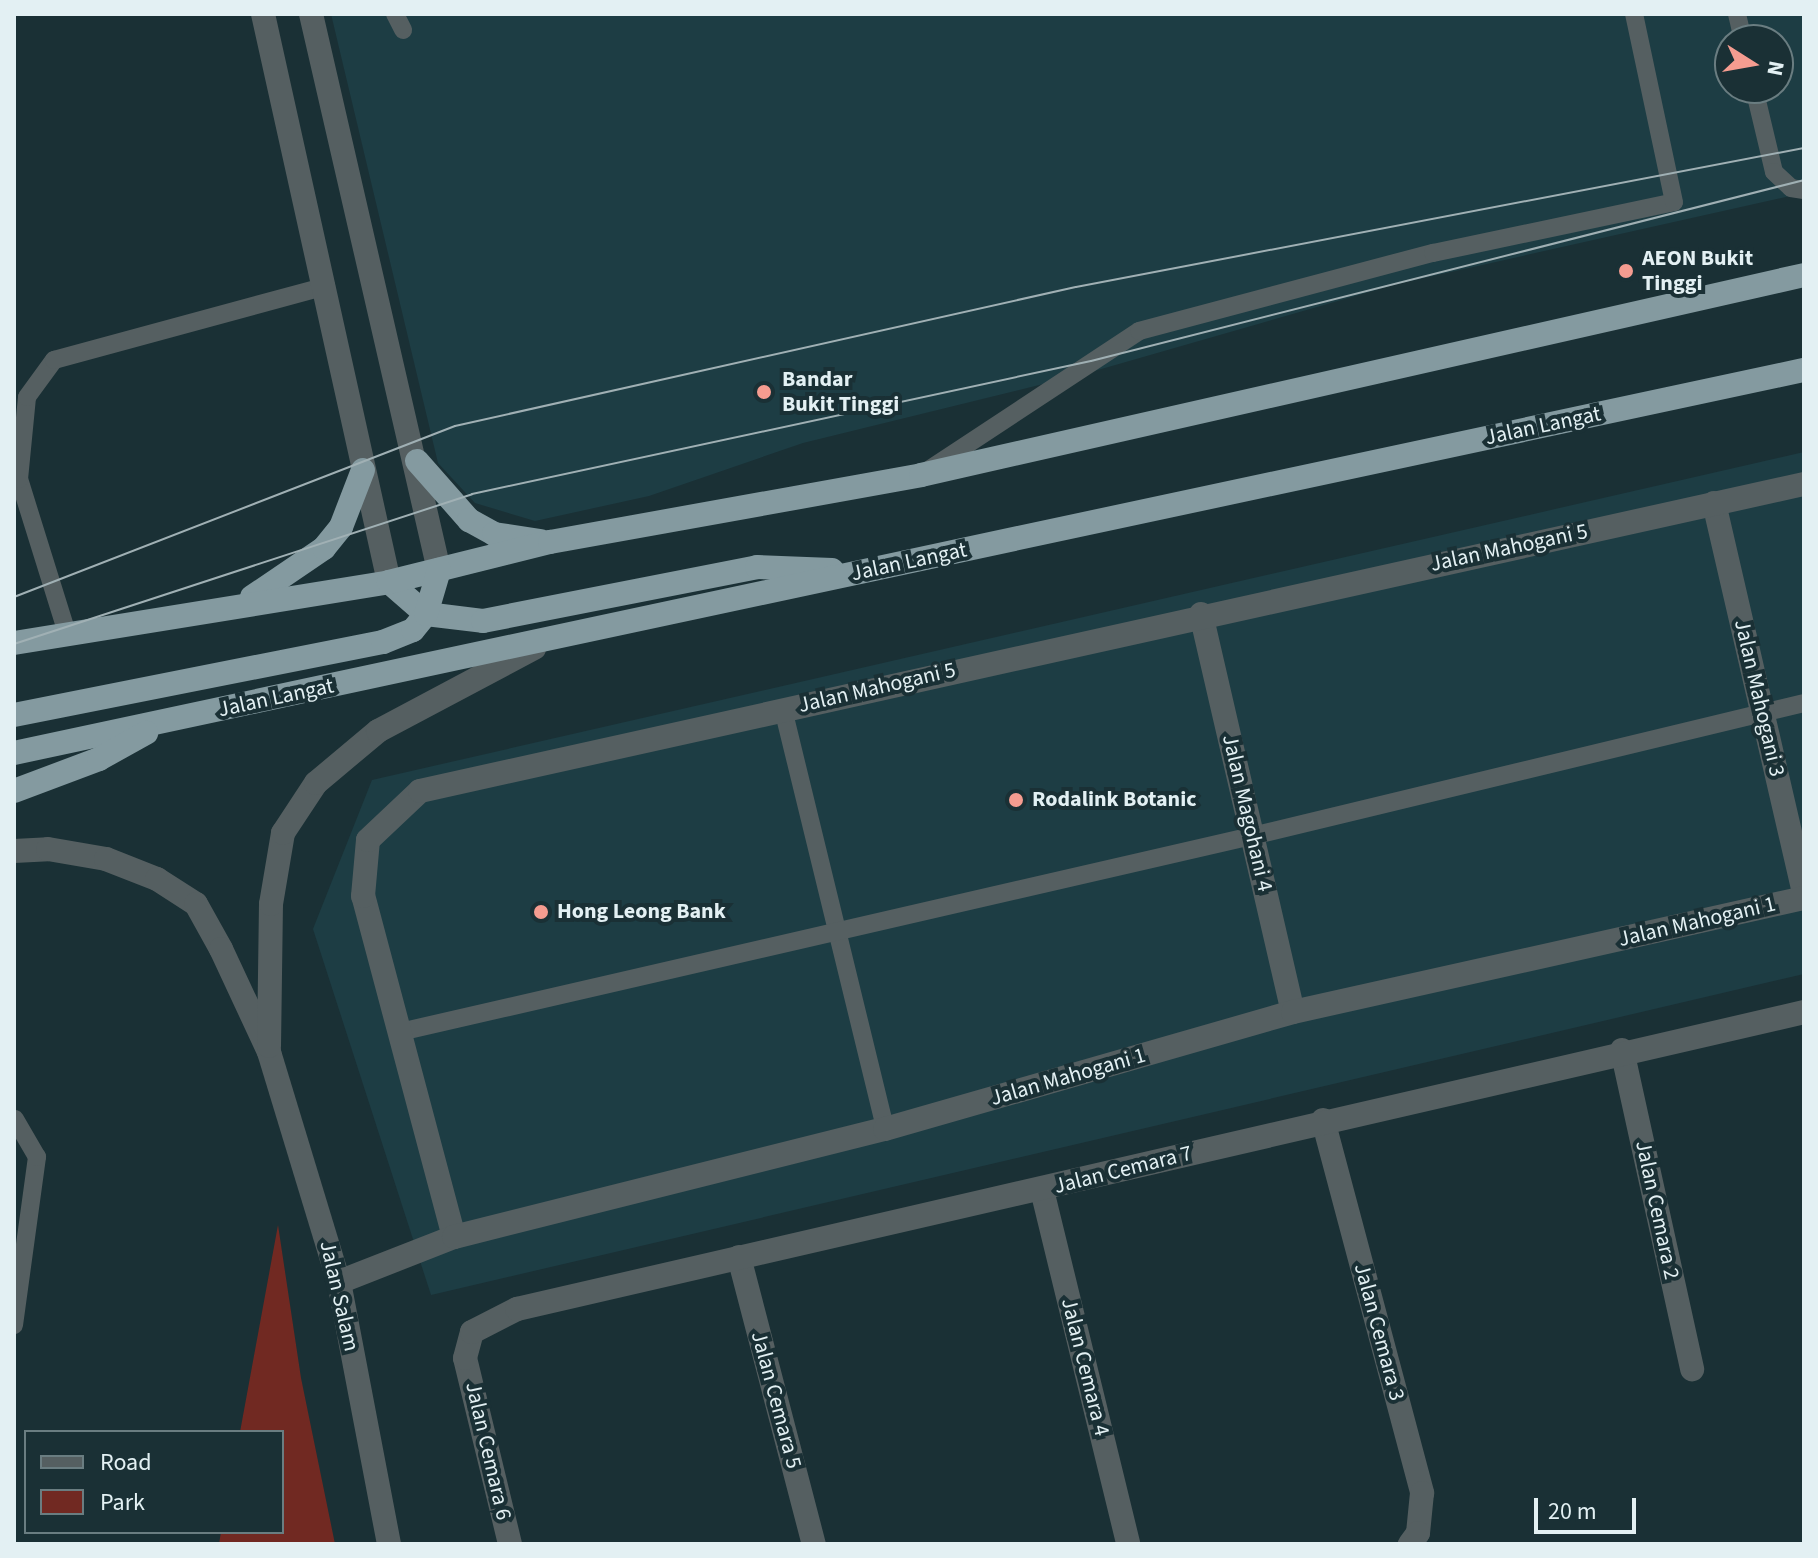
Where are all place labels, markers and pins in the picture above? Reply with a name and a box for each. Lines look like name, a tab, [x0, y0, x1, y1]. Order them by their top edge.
place label: AEON Bukit Tinggi	[1642, 245, 1753, 296]
marker: AEON Bukit Tinggi	[1617, 262, 1635, 280]
place label: Bandar Bukit Tinggi	[782, 366, 899, 418]
marker: Bandar Bukit Tinggi	[753, 381, 775, 403]
place label: Rodalink Botanic	[1032, 787, 1197, 813]
marker: Rodalink Botanic	[1007, 791, 1025, 809]
place label: Hong Leong Bank	[557, 899, 726, 925]
marker: Hong Leong Bank	[532, 903, 550, 921]

